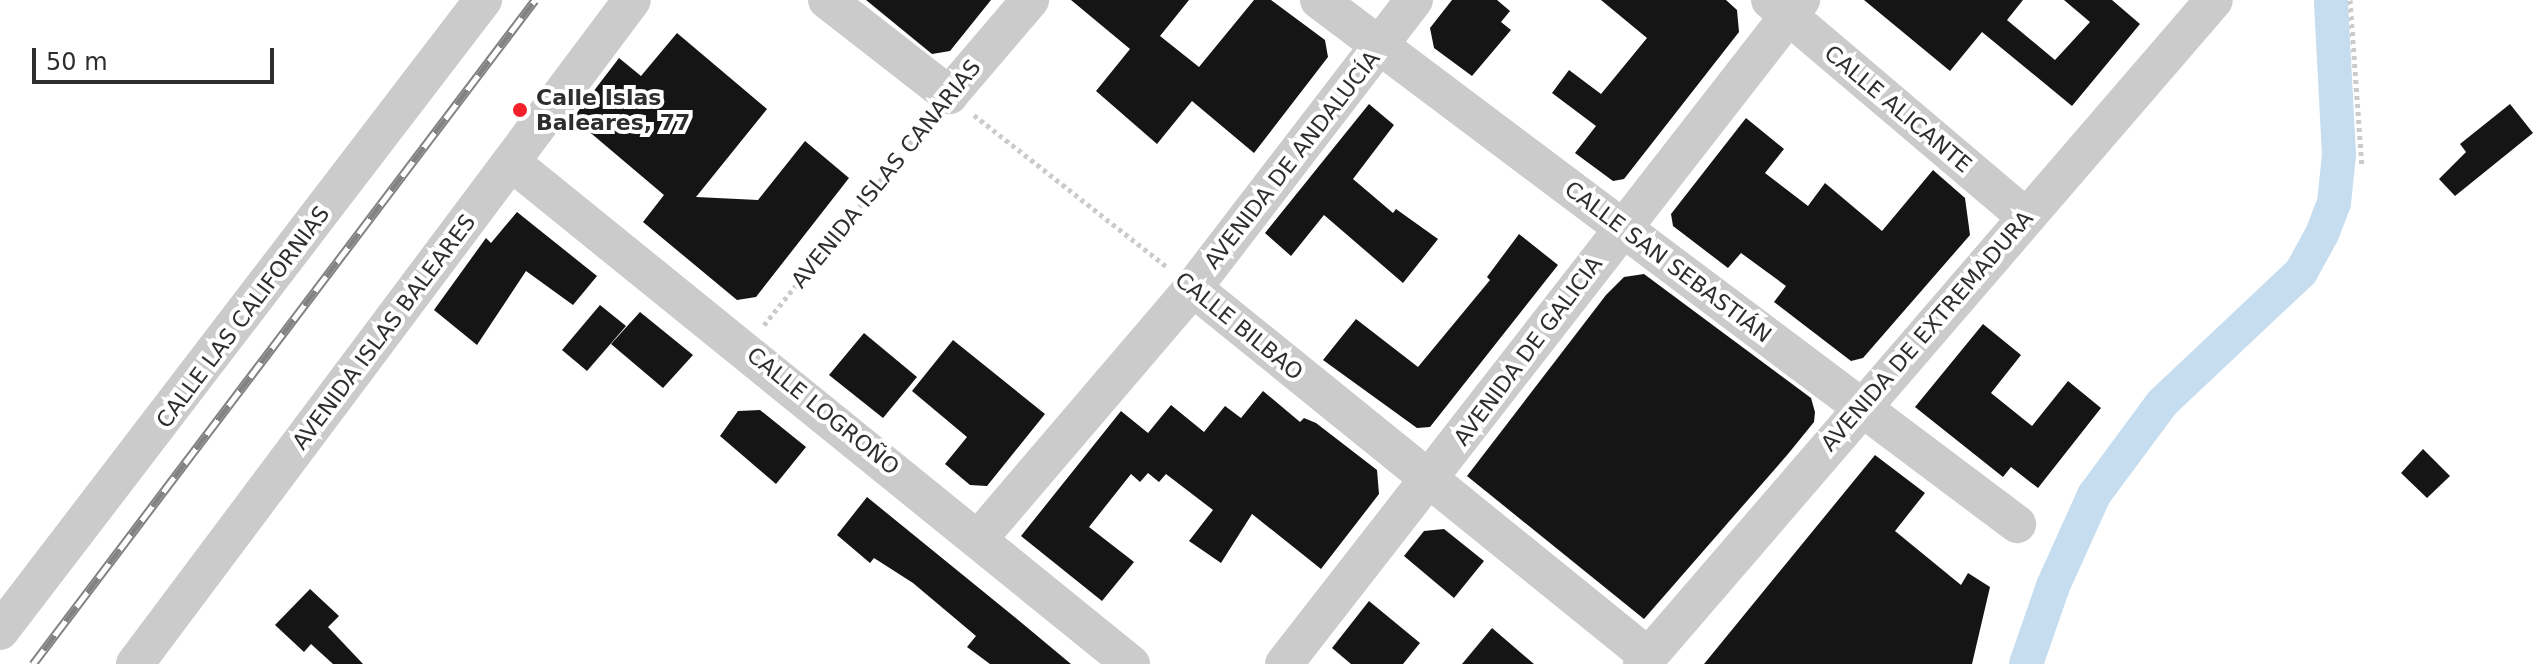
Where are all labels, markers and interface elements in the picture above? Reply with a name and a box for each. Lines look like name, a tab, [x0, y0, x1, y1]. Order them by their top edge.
scale bar	[36, 32, 278, 82]
street label: CALLE ALICANTE	[1819, 40, 1977, 178]
street label: AVENIDA DE ANDALUCÍA	[1199, 46, 1385, 274]
text: 50 m	[46, 48, 108, 76]
street label: AVENIDA ISLAS CANARIAS	[786, 55, 986, 293]
place label: Calle Islas Baleares, 77	[536, 84, 690, 136]
marker: Calle Islas Baleares, 77	[511, 101, 529, 119]
street label: CALLE SAN SEBASTIÁN	[1559, 176, 1777, 348]
street label: CALLE LAS CALIFORNIAS	[151, 201, 335, 433]
street label: AVENIDA DE EXTREMADURA	[1815, 205, 2039, 457]
street label: AVENIDA ISLAS BALEARES	[287, 209, 481, 455]
street label: AVENIDA DE GALICIA	[1448, 251, 1608, 451]
street label: CALLE BILBAO	[1170, 266, 1308, 386]
street label: CALLE LOGROÑO	[742, 342, 904, 480]

